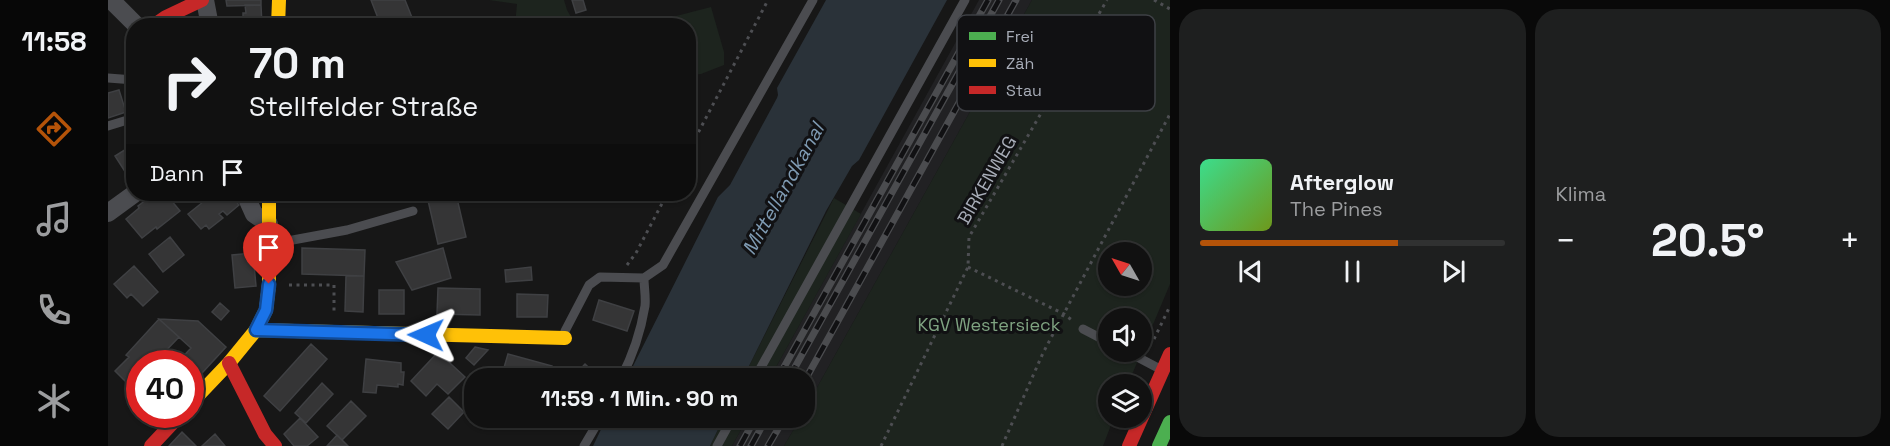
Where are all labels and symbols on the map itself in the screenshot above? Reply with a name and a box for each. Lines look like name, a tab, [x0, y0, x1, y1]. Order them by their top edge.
legend	[957, 15, 1155, 111]
text: Frei	[1006, 26, 1034, 47]
text: Zäh	[1006, 53, 1034, 74]
text: Stau	[1006, 80, 1042, 101]
water label: Mittellandkanal	[736, 117, 831, 260]
street label: BIRKENWEG	[952, 131, 1021, 228]
pin	[243, 222, 294, 284]
north arrow	[1098, 242, 1152, 296]
position arrow	[394, 303, 458, 367]
park label: KGV Westersieck	[917, 313, 1061, 336]
speed limit sign: 40	[126, 350, 204, 428]

